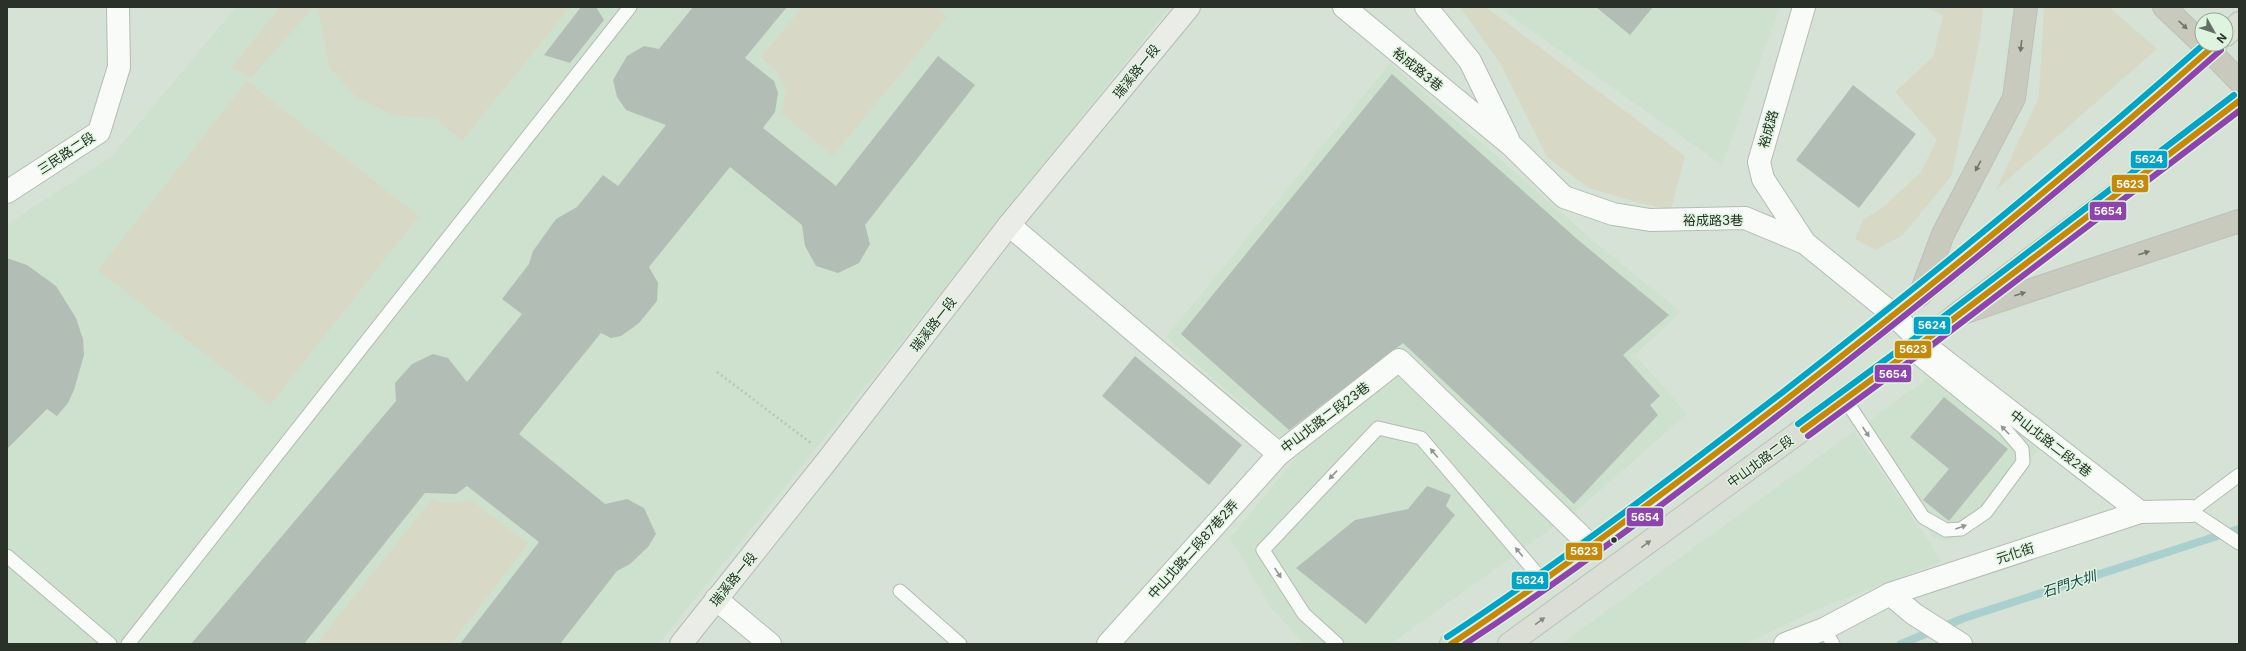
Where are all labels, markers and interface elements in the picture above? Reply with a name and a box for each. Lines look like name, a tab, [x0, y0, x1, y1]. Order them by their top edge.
north arrow	[2194, 12, 2234, 52]
one-way arrow	[2178, 20, 2188, 30]
text: N	[2214, 31, 2230, 46]
one-way arrow	[2018, 40, 2024, 52]
street label: 瑞溪路一段	[1109, 41, 1163, 101]
street label: 裕成路3巷	[1390, 44, 1446, 94]
street label: 裕成路	[1755, 108, 1781, 150]
street label: 三民路二段	[34, 129, 98, 177]
line badge: 5624	[2130, 150, 2168, 169]
text: 5624	[2135, 152, 2163, 166]
one-way arrow	[1975, 161, 1981, 172]
line badge: 5623	[2111, 174, 2149, 193]
text: 5623	[2116, 177, 2144, 191]
line badge: 5654	[2089, 201, 2127, 221]
text: 5654	[2094, 204, 2122, 218]
street label: 裕成路3巷	[1683, 212, 1743, 228]
one-way arrow	[2138, 250, 2150, 256]
one-way arrow	[2014, 291, 2026, 297]
street label: 瑞溪路一段	[907, 293, 959, 355]
line badge: 5624	[1913, 316, 1951, 335]
text: 5624	[1918, 318, 1946, 332]
line badge: 5623	[1894, 340, 1932, 359]
text: 5623	[1899, 342, 1927, 356]
line badge: 5654	[1874, 364, 1912, 383]
text: 5654	[1879, 367, 1907, 381]
street label: 中山北路二段23巷	[1277, 378, 1373, 456]
street label: 中山北路二段2巷	[2007, 406, 2095, 480]
one-way arrow	[2001, 425, 2010, 435]
one-way arrow	[1863, 426, 1870, 437]
street label: 中山北路二段	[1724, 432, 1796, 490]
one-way arrow	[1430, 448, 1439, 459]
one-way arrow	[1328, 470, 1338, 480]
street label: 中山北路二段87巷2弄	[1144, 496, 1242, 602]
line badge: 5654	[1626, 507, 1664, 527]
text: 5654	[1631, 510, 1659, 524]
one-way arrow	[1955, 524, 1967, 530]
unlabelled marker	[1609, 535, 1619, 545]
street label: 元化街	[1994, 539, 2036, 567]
one-way arrow	[1640, 540, 1651, 549]
line badge: 5623	[1565, 542, 1603, 561]
text: 5623	[1570, 544, 1598, 558]
one-way arrow	[1514, 547, 1523, 558]
street label: 瑞溪路一段	[706, 549, 760, 609]
water label: 石門大圳	[2040, 566, 2100, 600]
one-way arrow	[1274, 568, 1282, 578]
line badge: 5624	[1511, 571, 1549, 590]
text: 5624	[1516, 573, 1544, 587]
one-way arrow	[1535, 617, 1546, 625]

